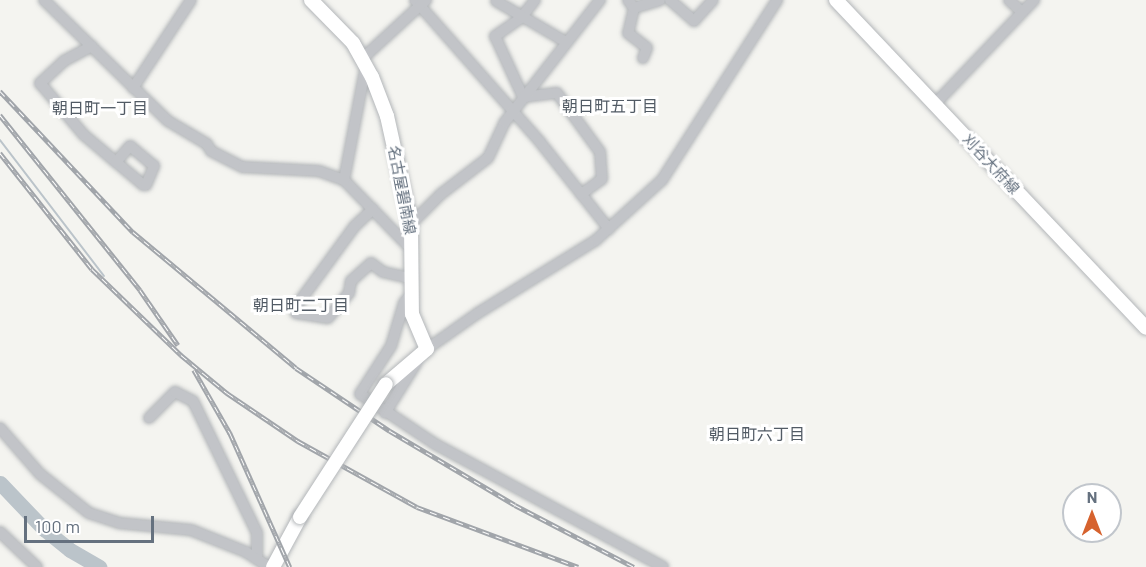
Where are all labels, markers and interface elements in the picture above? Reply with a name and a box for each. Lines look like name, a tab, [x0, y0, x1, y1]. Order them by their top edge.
district label: 朝日町五丁目	[562, 96, 658, 116]
district label: 朝日町一丁目	[52, 98, 148, 118]
street label: 刈谷大府線	[959, 130, 1023, 198]
street label: 名古屋碧南線	[385, 144, 419, 236]
district label: 朝日町二丁目	[253, 295, 349, 315]
district label: 朝日町六丁目	[709, 424, 805, 444]
north arrow	[1062, 483, 1122, 543]
text: N	[1087, 487, 1097, 506]
scale bar	[27, 504, 158, 542]
text: 100 m	[35, 515, 80, 537]

